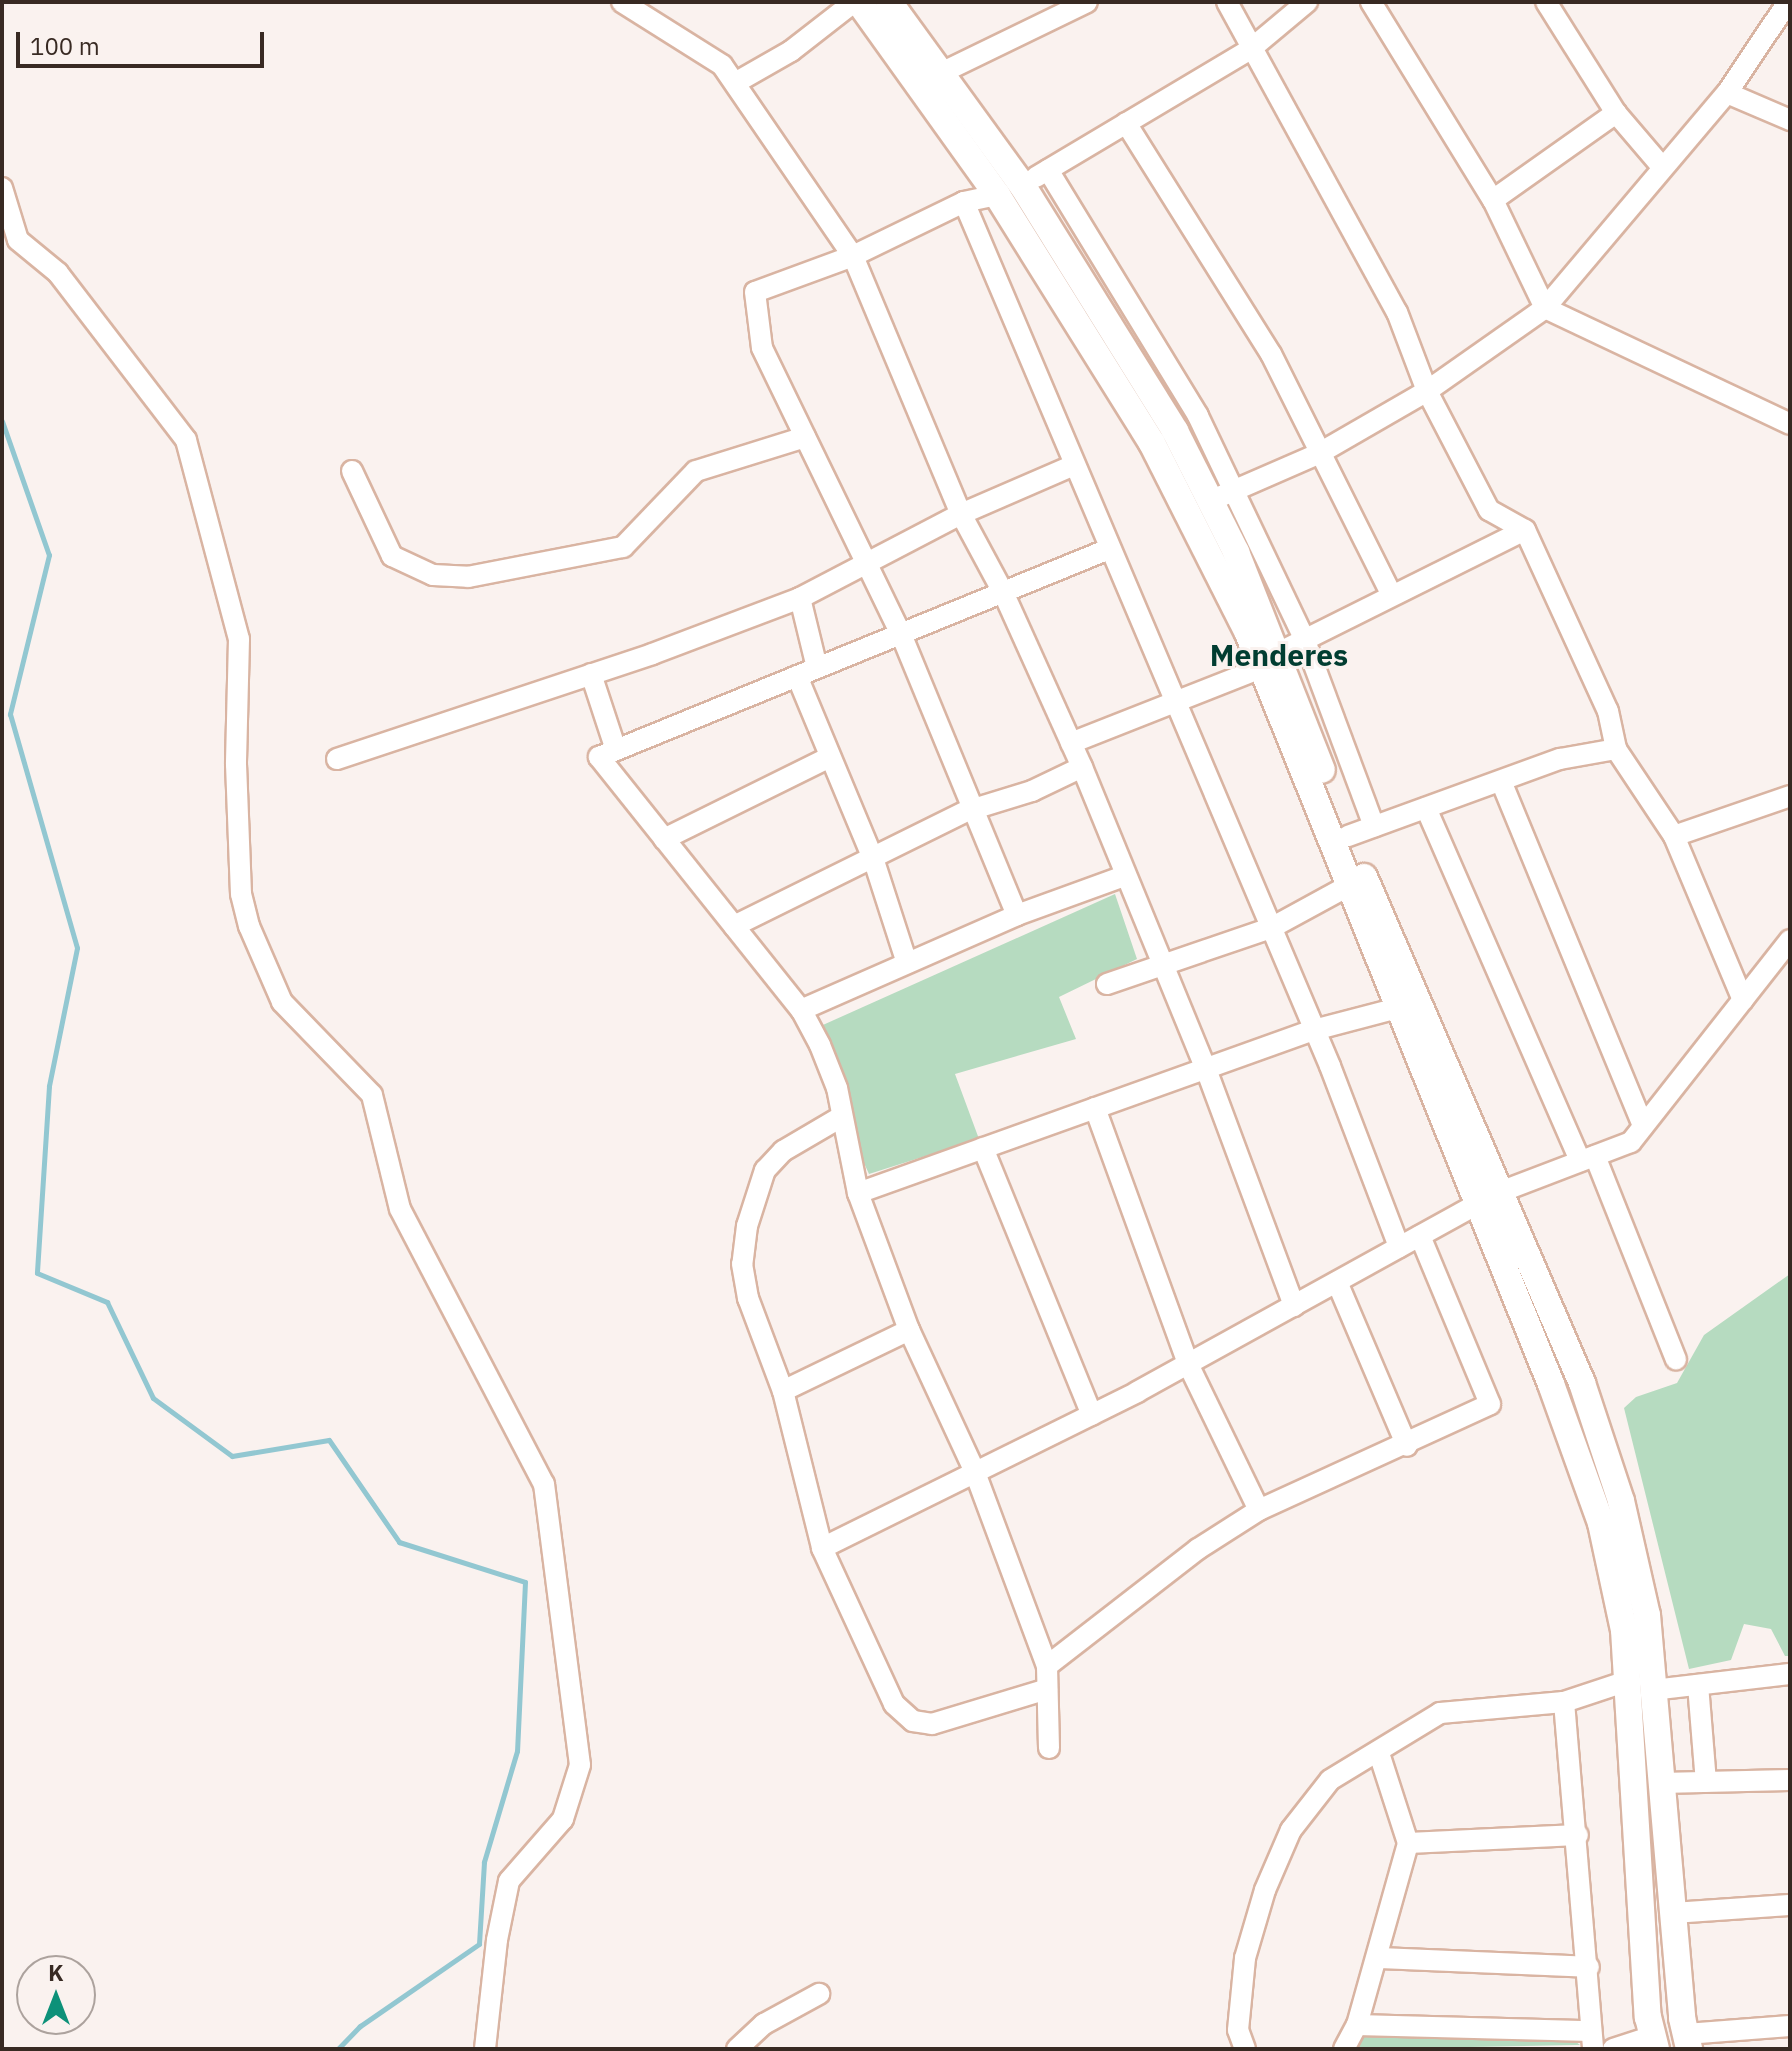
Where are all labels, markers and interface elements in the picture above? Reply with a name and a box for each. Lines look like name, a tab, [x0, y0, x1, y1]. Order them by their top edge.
scale bar	[20, 16, 268, 66]
text: 100 m	[30, 30, 100, 62]
district label: Menderes	[1210, 637, 1348, 673]
north arrow	[16, 1955, 96, 2035]
text: K	[48, 1958, 64, 1987]

